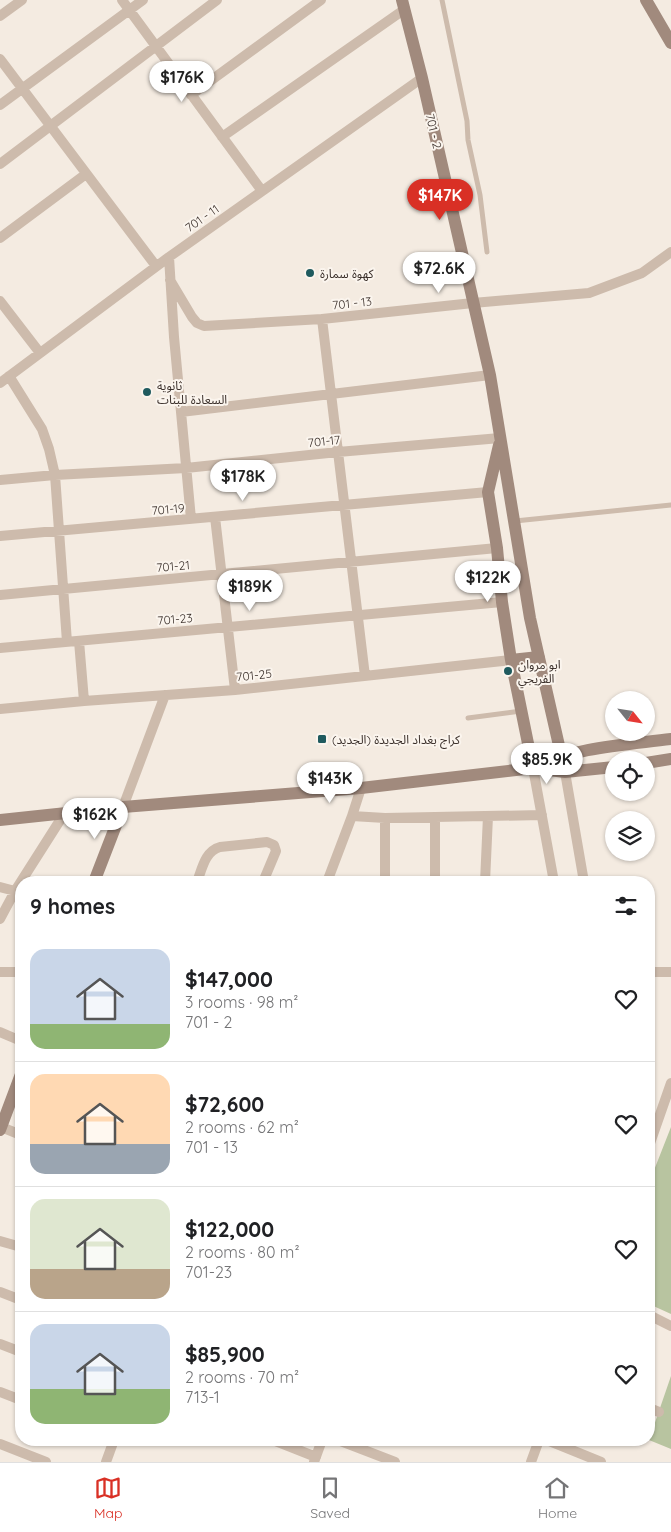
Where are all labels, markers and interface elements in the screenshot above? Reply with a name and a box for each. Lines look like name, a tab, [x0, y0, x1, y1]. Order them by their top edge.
pin: $176K	[147, 61, 217, 103]
text: $176K	[160, 67, 204, 87]
street label: 701 - 2	[423, 112, 445, 150]
pin: $147K	[405, 178, 475, 221]
text: $147K	[418, 185, 462, 205]
street label: 701 - 11	[182, 201, 222, 235]
pin: $72.6K	[398, 252, 480, 294]
text: $72.6K	[414, 258, 464, 278]
place label: كهوة سمارة	[320, 266, 375, 281]
marker: كهوة سمارة	[304, 267, 316, 279]
street label: 701 - 13	[331, 293, 373, 313]
place label: ثانوية السعادة للبنات	[157, 378, 227, 407]
marker: ثانوية السعادة للبنات	[141, 386, 153, 398]
street label: 701-17	[307, 432, 341, 450]
pin: $178K	[208, 460, 278, 502]
text: $178K	[221, 466, 265, 486]
street label: 701-19	[151, 500, 185, 518]
street label: 701-21	[156, 557, 190, 575]
pin: $122K	[453, 560, 523, 603]
text: $122K	[466, 567, 510, 587]
pin: $189K	[215, 570, 285, 612]
text: $189K	[228, 576, 272, 596]
street label: 701-23	[157, 610, 193, 628]
place label: ابو مروان الفريجي	[518, 657, 561, 688]
marker: ابو مروان الفريجي	[502, 665, 514, 677]
street label: 701-25	[236, 666, 272, 684]
north arrow	[605, 691, 655, 741]
map controls	[605, 691, 655, 861]
place label: كراج بغداد الجديدة (الجديد)	[332, 732, 461, 749]
marker: كراج بغداد الجديدة (الجديد)	[316, 733, 328, 745]
pin: $85.9K	[506, 742, 588, 785]
text: $85.9K	[522, 749, 572, 769]
button: locate	[605, 751, 655, 801]
pin: $143K	[295, 762, 365, 804]
text: $143K	[308, 768, 352, 788]
pin: $162K	[60, 798, 130, 840]
text: $162K	[73, 804, 117, 824]
button: layers	[605, 811, 655, 861]
icon: filters	[612, 892, 640, 920]
text: 9 homes	[30, 893, 115, 919]
text: $147,000	[185, 966, 273, 992]
icon: home	[70, 969, 130, 1029]
icon: heart	[612, 985, 640, 1013]
text: 3 rooms · 98 m²	[185, 992, 298, 1012]
text: 701 - 2	[185, 1012, 233, 1032]
text: $72,600	[185, 1091, 264, 1117]
icon: home	[70, 1094, 130, 1154]
icon: heart	[612, 1110, 640, 1138]
text: 2 rooms · 62 m²	[185, 1117, 299, 1137]
text: 701 - 13	[185, 1137, 238, 1157]
text: $122,000	[185, 1216, 274, 1242]
icon: home	[70, 1219, 130, 1279]
icon: heart	[612, 1235, 640, 1263]
text: 2 rooms · 80 m²	[185, 1242, 300, 1262]
text: 701-23	[185, 1262, 232, 1282]
text: $85,900	[185, 1341, 265, 1367]
icon: home	[70, 1344, 130, 1404]
icon: heart	[612, 1360, 640, 1388]
text: 2 rooms · 70 m²	[185, 1367, 299, 1387]
text: 713-1	[185, 1387, 220, 1407]
tab: Map	[94, 1474, 122, 1522]
tab: Saved	[310, 1474, 350, 1522]
tab: Home	[538, 1474, 577, 1522]

